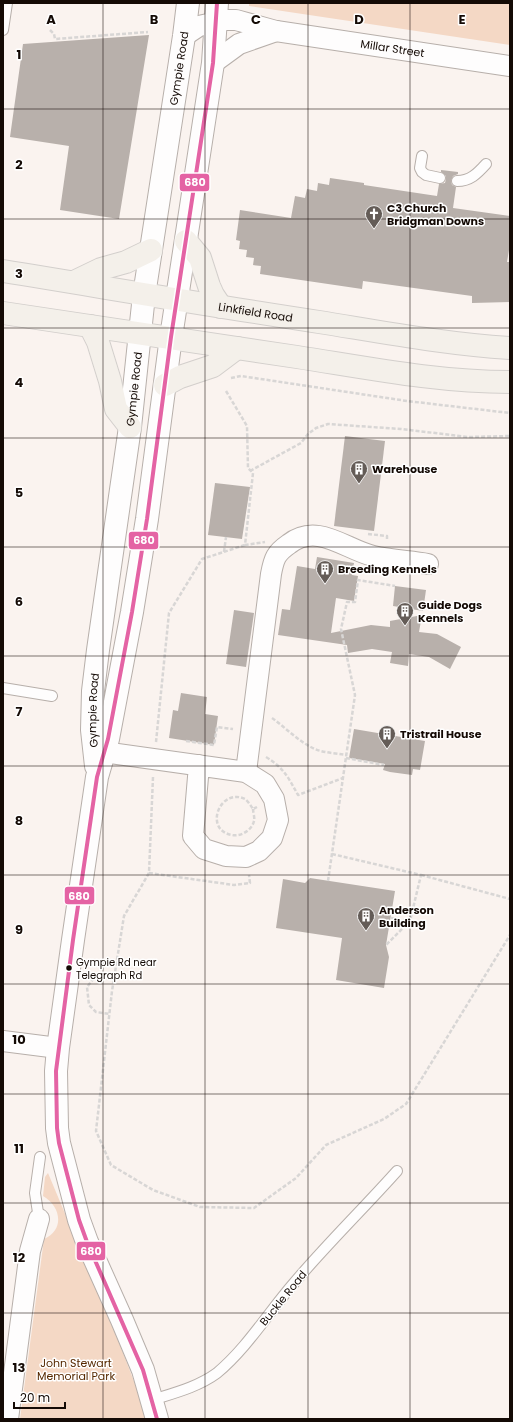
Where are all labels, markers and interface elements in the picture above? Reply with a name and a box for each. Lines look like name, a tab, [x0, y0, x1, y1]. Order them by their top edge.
text: A	[46, 10, 56, 29]
text: B	[150, 10, 159, 29]
text: C	[251, 10, 261, 29]
text: D	[354, 10, 364, 29]
text: E	[458, 10, 466, 29]
street label: Gympie Road	[165, 30, 193, 106]
street label: Millar Street	[360, 36, 426, 61]
text: 1	[17, 45, 21, 64]
text: 2	[15, 155, 23, 174]
line badge: 680	[179, 173, 210, 192]
text: 680	[184, 174, 206, 190]
place label: C3 Church Bridgman Downs	[387, 200, 484, 229]
church icon: C3 Church Bridgman Downs	[364, 204, 384, 229]
text: 3	[15, 264, 23, 283]
street label: Linkfield Road	[217, 298, 294, 326]
street label: Gympie Road	[122, 351, 146, 427]
text: 4	[15, 373, 24, 392]
building icon: Warehouse	[349, 459, 369, 484]
place label: Warehouse	[372, 461, 437, 477]
text: 5	[15, 483, 23, 502]
line badge: 680	[128, 531, 159, 550]
text: 680	[133, 532, 155, 548]
building icon: Breeding Kennels	[315, 559, 335, 584]
place label: Breeding Kennels	[338, 561, 437, 577]
text: 6	[15, 592, 23, 611]
place label: Guide Dogs Kennels	[418, 597, 482, 626]
building icon: Guide Dogs Kennels	[395, 601, 415, 626]
street label: Gympie Road	[84, 672, 103, 748]
text: 7	[16, 702, 23, 721]
building icon: Tristrail House	[377, 724, 397, 749]
place label: Tristrail House	[400, 726, 482, 742]
text: 8	[15, 811, 23, 830]
line badge: 680	[64, 886, 95, 905]
text: 680	[68, 888, 90, 904]
place label: Anderson Building	[379, 902, 434, 931]
building icon: Anderson Building	[356, 906, 376, 931]
text: 9	[15, 920, 23, 939]
place label: Gympie Rd near Telegraph Rd	[76, 955, 157, 983]
marker: Gympie Rd near Telegraph Rd	[64, 963, 74, 973]
text: 10	[12, 1030, 26, 1049]
text: 11	[14, 1139, 24, 1158]
line badge: 680	[76, 1241, 106, 1261]
text: 680	[80, 1243, 102, 1259]
text: 12	[13, 1248, 26, 1267]
street label: Buckle Road	[256, 1267, 310, 1329]
park label: John Stewart Memorial Park	[37, 1355, 115, 1384]
text: 13	[13, 1358, 26, 1377]
scale bar	[14, 1384, 65, 1410]
text: 20 m	[20, 1389, 50, 1406]

